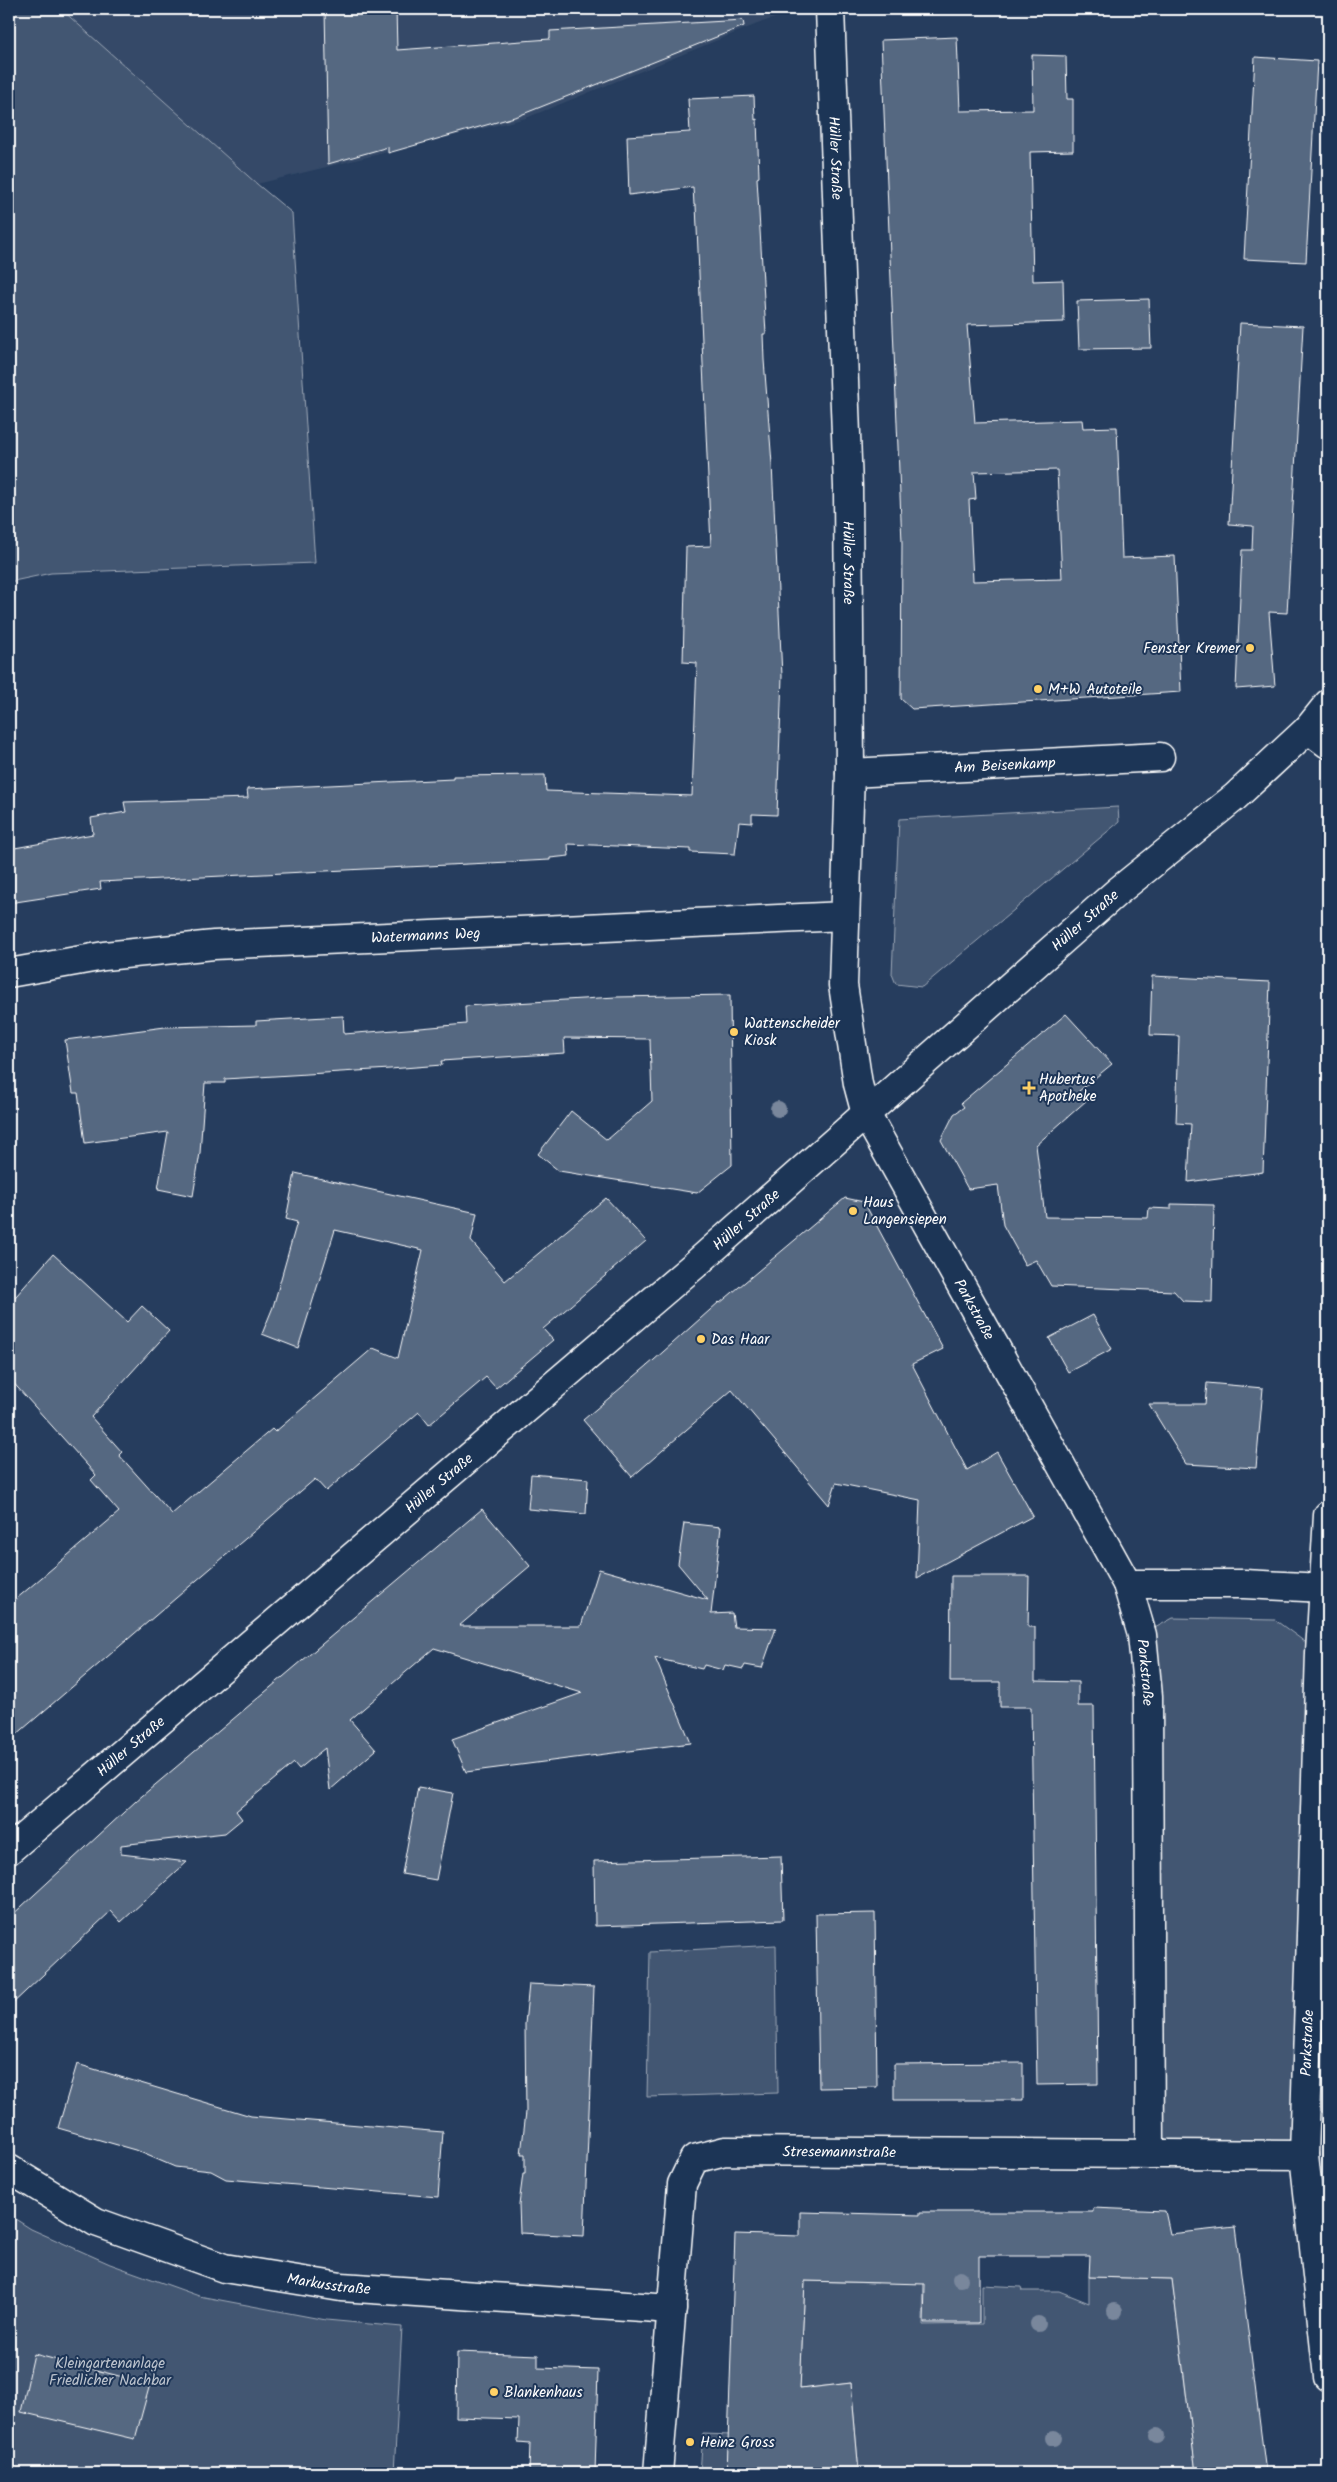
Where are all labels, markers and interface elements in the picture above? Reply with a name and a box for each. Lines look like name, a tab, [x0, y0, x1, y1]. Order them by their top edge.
street label: Hüller Straße	[821, 116, 848, 200]
street label: Hüller Straße	[835, 521, 860, 605]
place label: Fenster Kremer	[1143, 637, 1241, 661]
marker: Fenster Kremer	[1244, 642, 1256, 654]
place label: M+W Autoteile	[1048, 678, 1142, 702]
marker: M+W Autoteile	[1032, 683, 1044, 695]
street label: Am Beisenkamp	[954, 751, 1056, 781]
street label: Hüller Straße	[1046, 884, 1125, 958]
street label: Watermanns Weg	[371, 922, 481, 951]
place label: Wattenscheider Kiosk	[744, 1012, 841, 1053]
marker: Wattenscheider Kiosk	[728, 1026, 740, 1038]
place label: Hubertus Apotheke	[1039, 1068, 1097, 1109]
marker: Hubertus Apotheke	[1023, 1082, 1035, 1094]
street label: Hüller Straße	[708, 1183, 786, 1257]
place label: Haus Langensiepen	[863, 1191, 947, 1232]
marker: Haus Langensiepen	[847, 1205, 859, 1217]
street label: Parkstraße	[947, 1275, 1000, 1345]
place label: Das Haar	[711, 1328, 770, 1352]
marker: Das Haar	[695, 1333, 707, 1345]
street label: Hüller Straße	[400, 1448, 479, 1520]
street label: Parkstraße	[1129, 1638, 1159, 1706]
street label: Hüller Straße	[92, 1710, 171, 1783]
street label: Parkstraße	[1295, 2009, 1321, 2077]
street label: Stresemannstraße	[782, 2140, 896, 2165]
street label: Markusstraße	[285, 2267, 372, 2302]
park label: Kleingartenanlage Friedlicher Nachbar	[49, 2352, 172, 2393]
place label: Blankenhaus	[504, 2381, 583, 2405]
marker: Blankenhaus	[488, 2386, 500, 2398]
place label: Heinz Gross	[700, 2431, 775, 2455]
marker: Heinz Gross	[684, 2436, 696, 2448]

